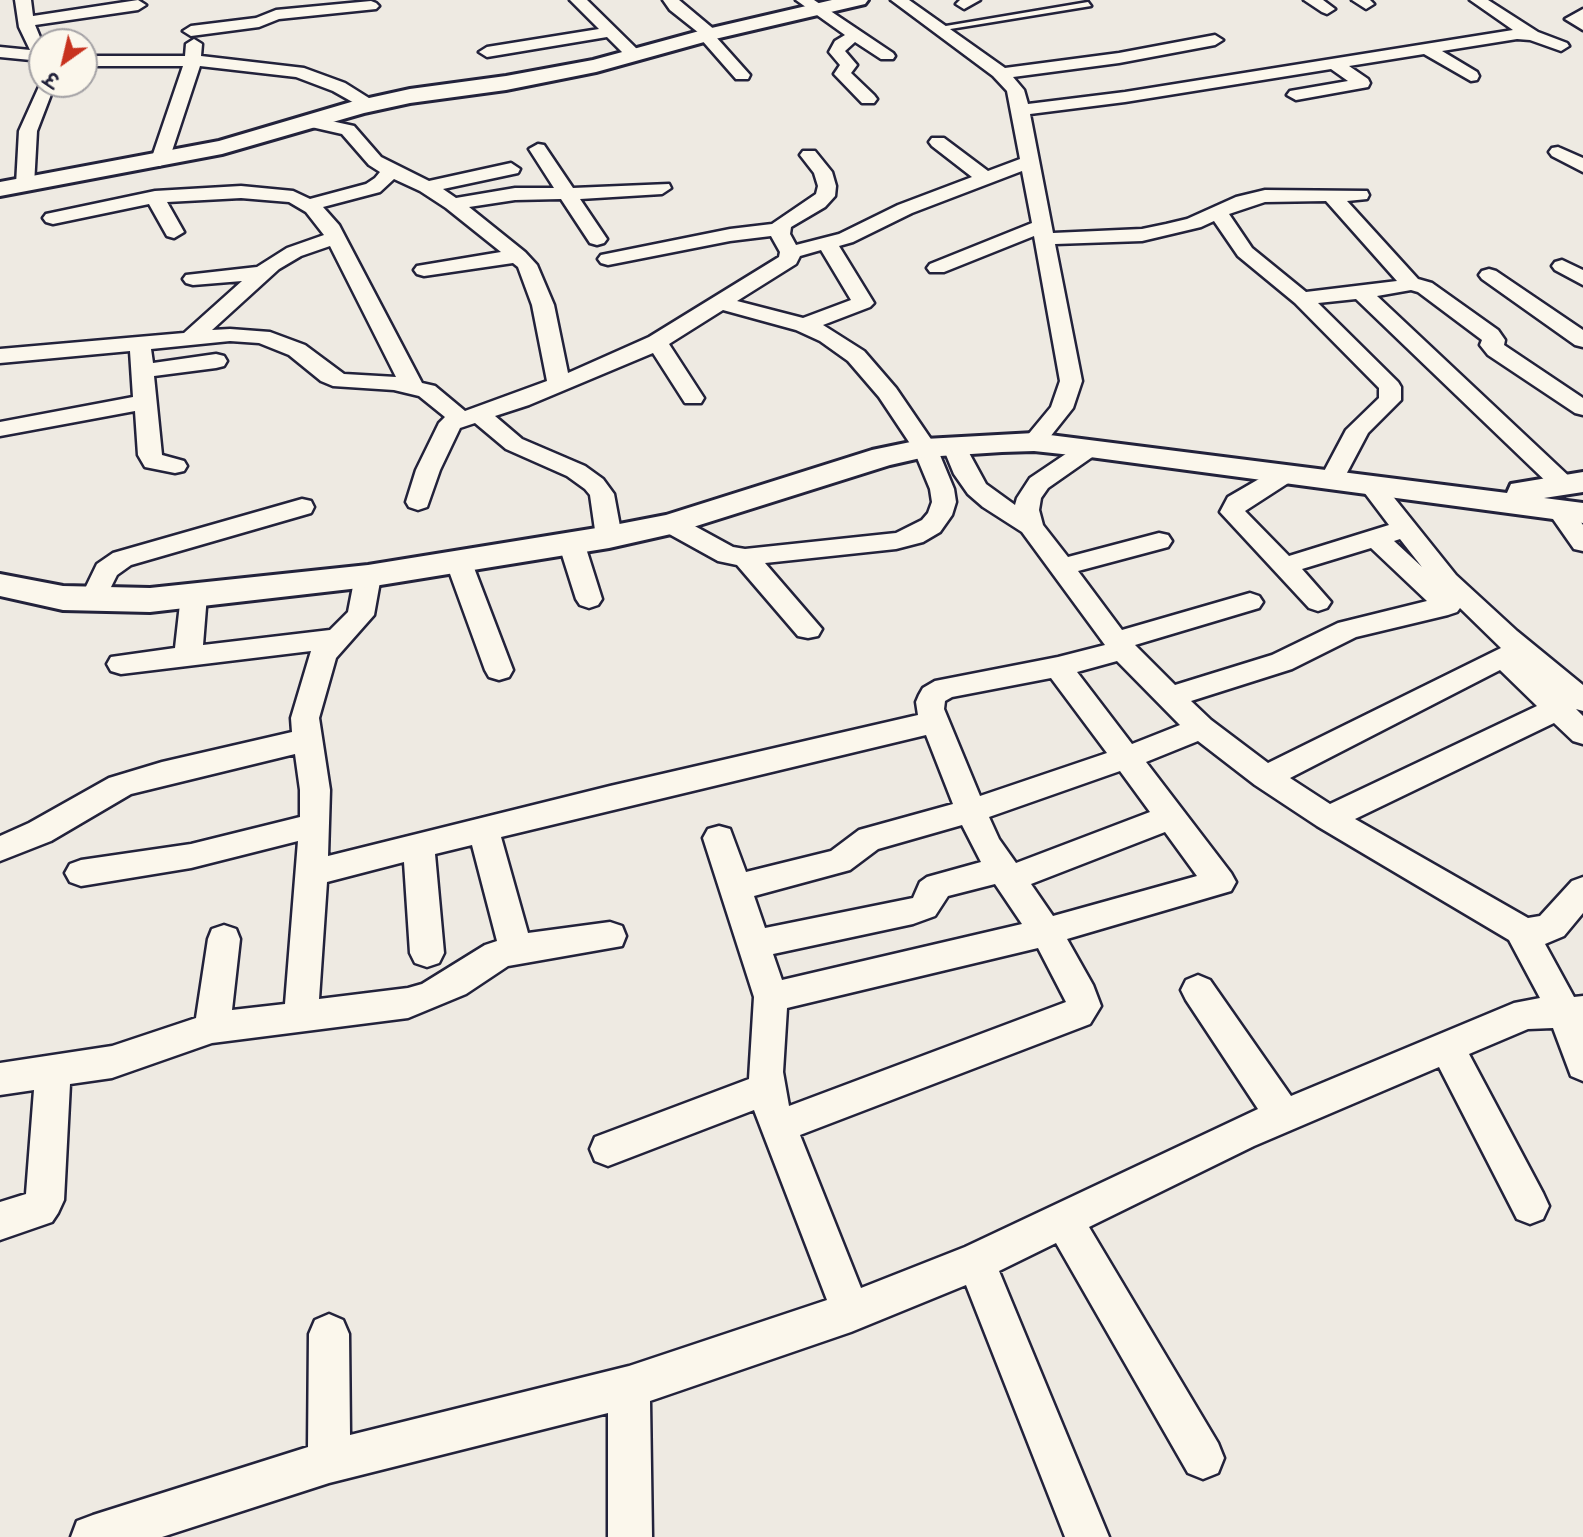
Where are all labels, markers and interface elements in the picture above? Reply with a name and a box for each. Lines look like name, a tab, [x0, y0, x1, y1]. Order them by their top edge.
north arrow	[28, 28, 98, 98]
text: उ	[41, 66, 64, 91]

